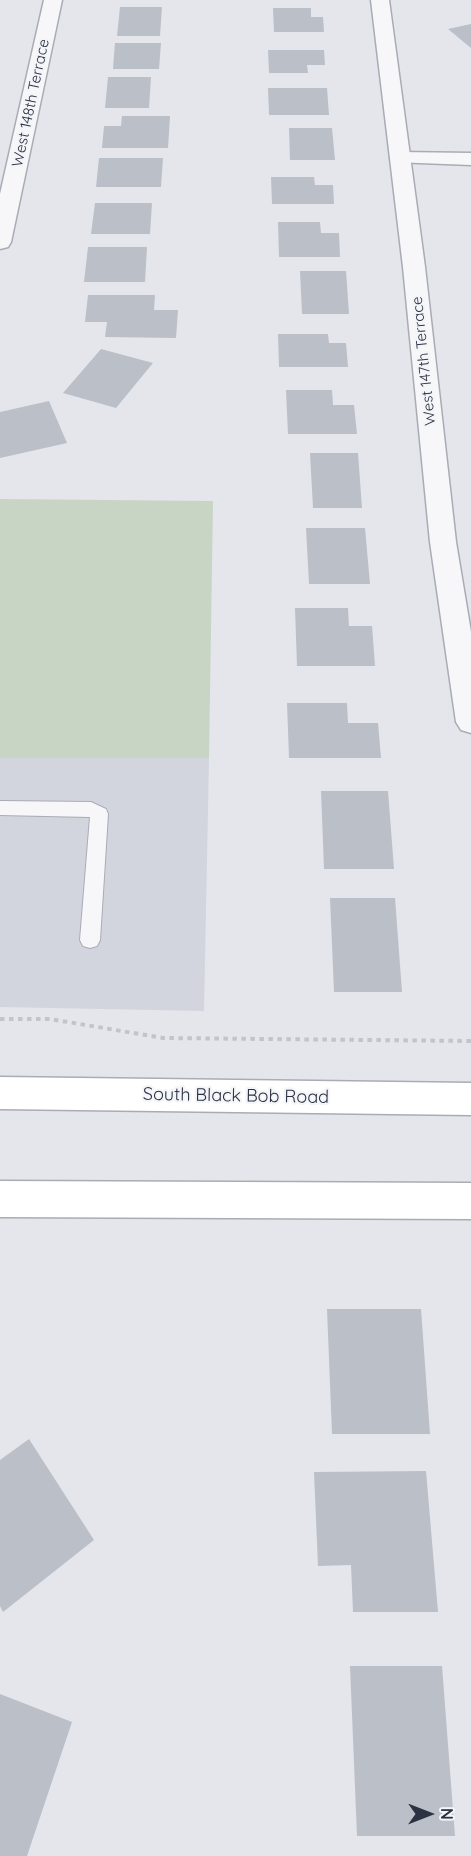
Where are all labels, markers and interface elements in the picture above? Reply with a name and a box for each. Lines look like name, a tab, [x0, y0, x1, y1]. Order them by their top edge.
street label: West 148th Terrace	[9, 37, 53, 169]
street label: West 147th Terrace	[408, 296, 440, 426]
street label: South Black Bob Road	[143, 1084, 329, 1108]
north arrow	[399, 1784, 459, 1844]
text: N	[437, 1808, 457, 1820]

